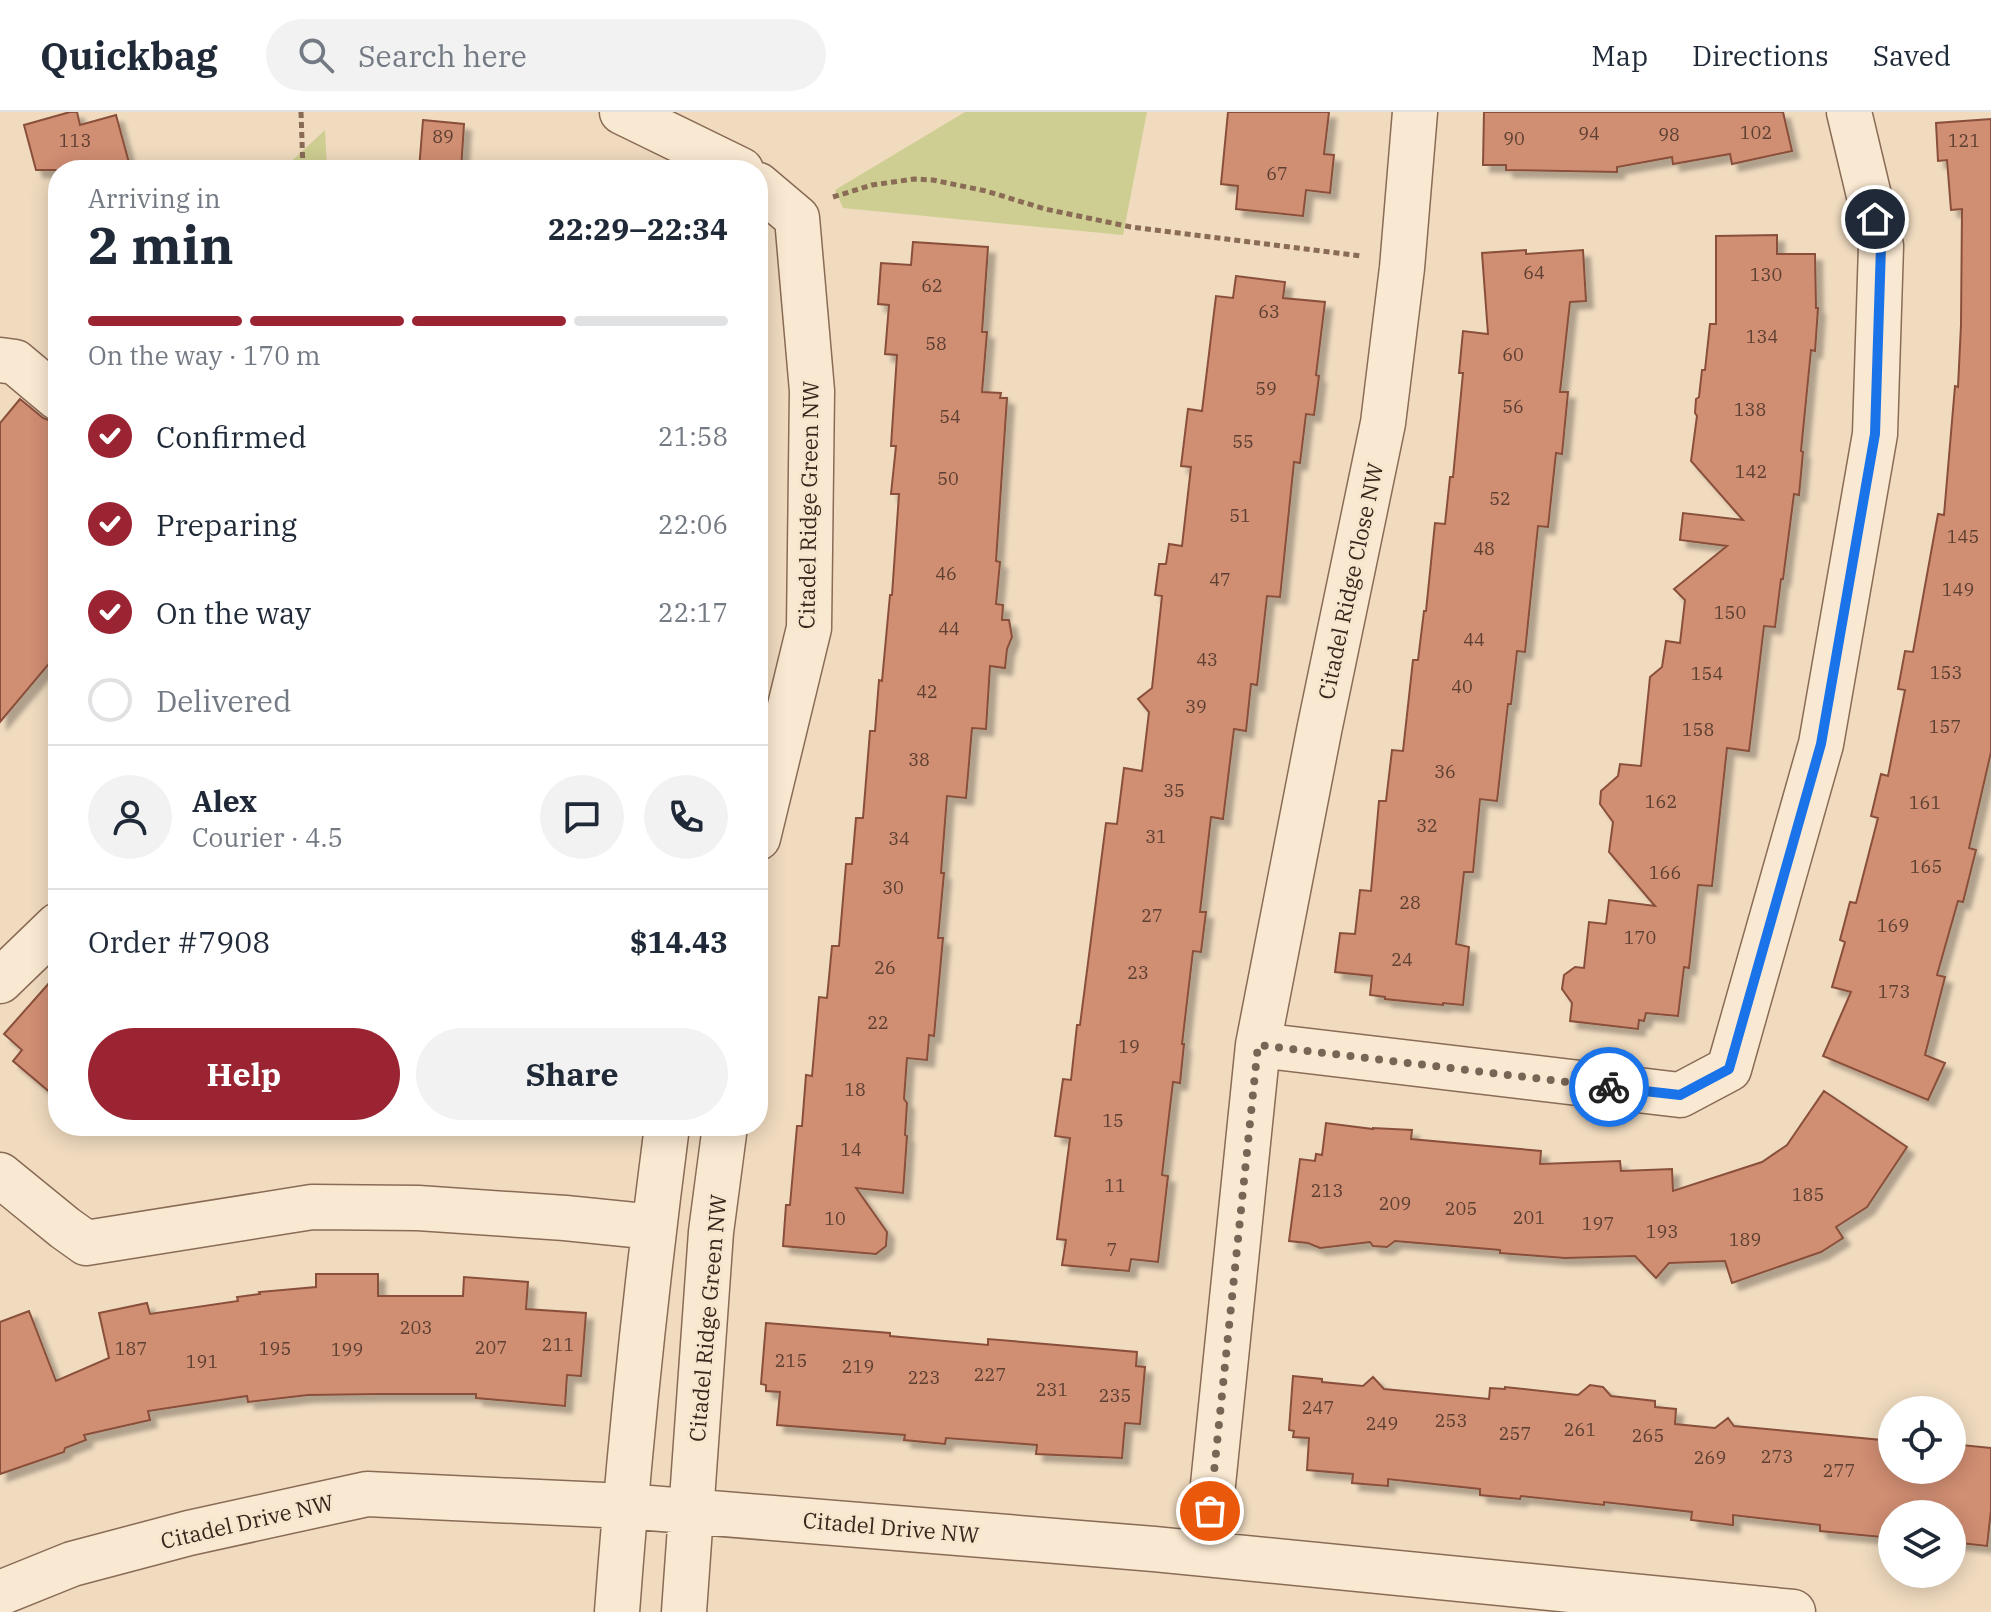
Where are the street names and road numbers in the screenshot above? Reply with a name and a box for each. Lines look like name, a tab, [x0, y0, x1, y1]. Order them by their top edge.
street label: Citadel Ridge Green NW	[791, 381, 825, 629]
street label: Citadel Ridge Close NW	[1311, 460, 1389, 702]
street label: Citadel Ridge Green NW	[682, 1193, 732, 1443]
street label: Citadel Drive NW	[158, 1487, 336, 1555]
street label: Citadel Drive NW	[802, 1505, 980, 1549]

